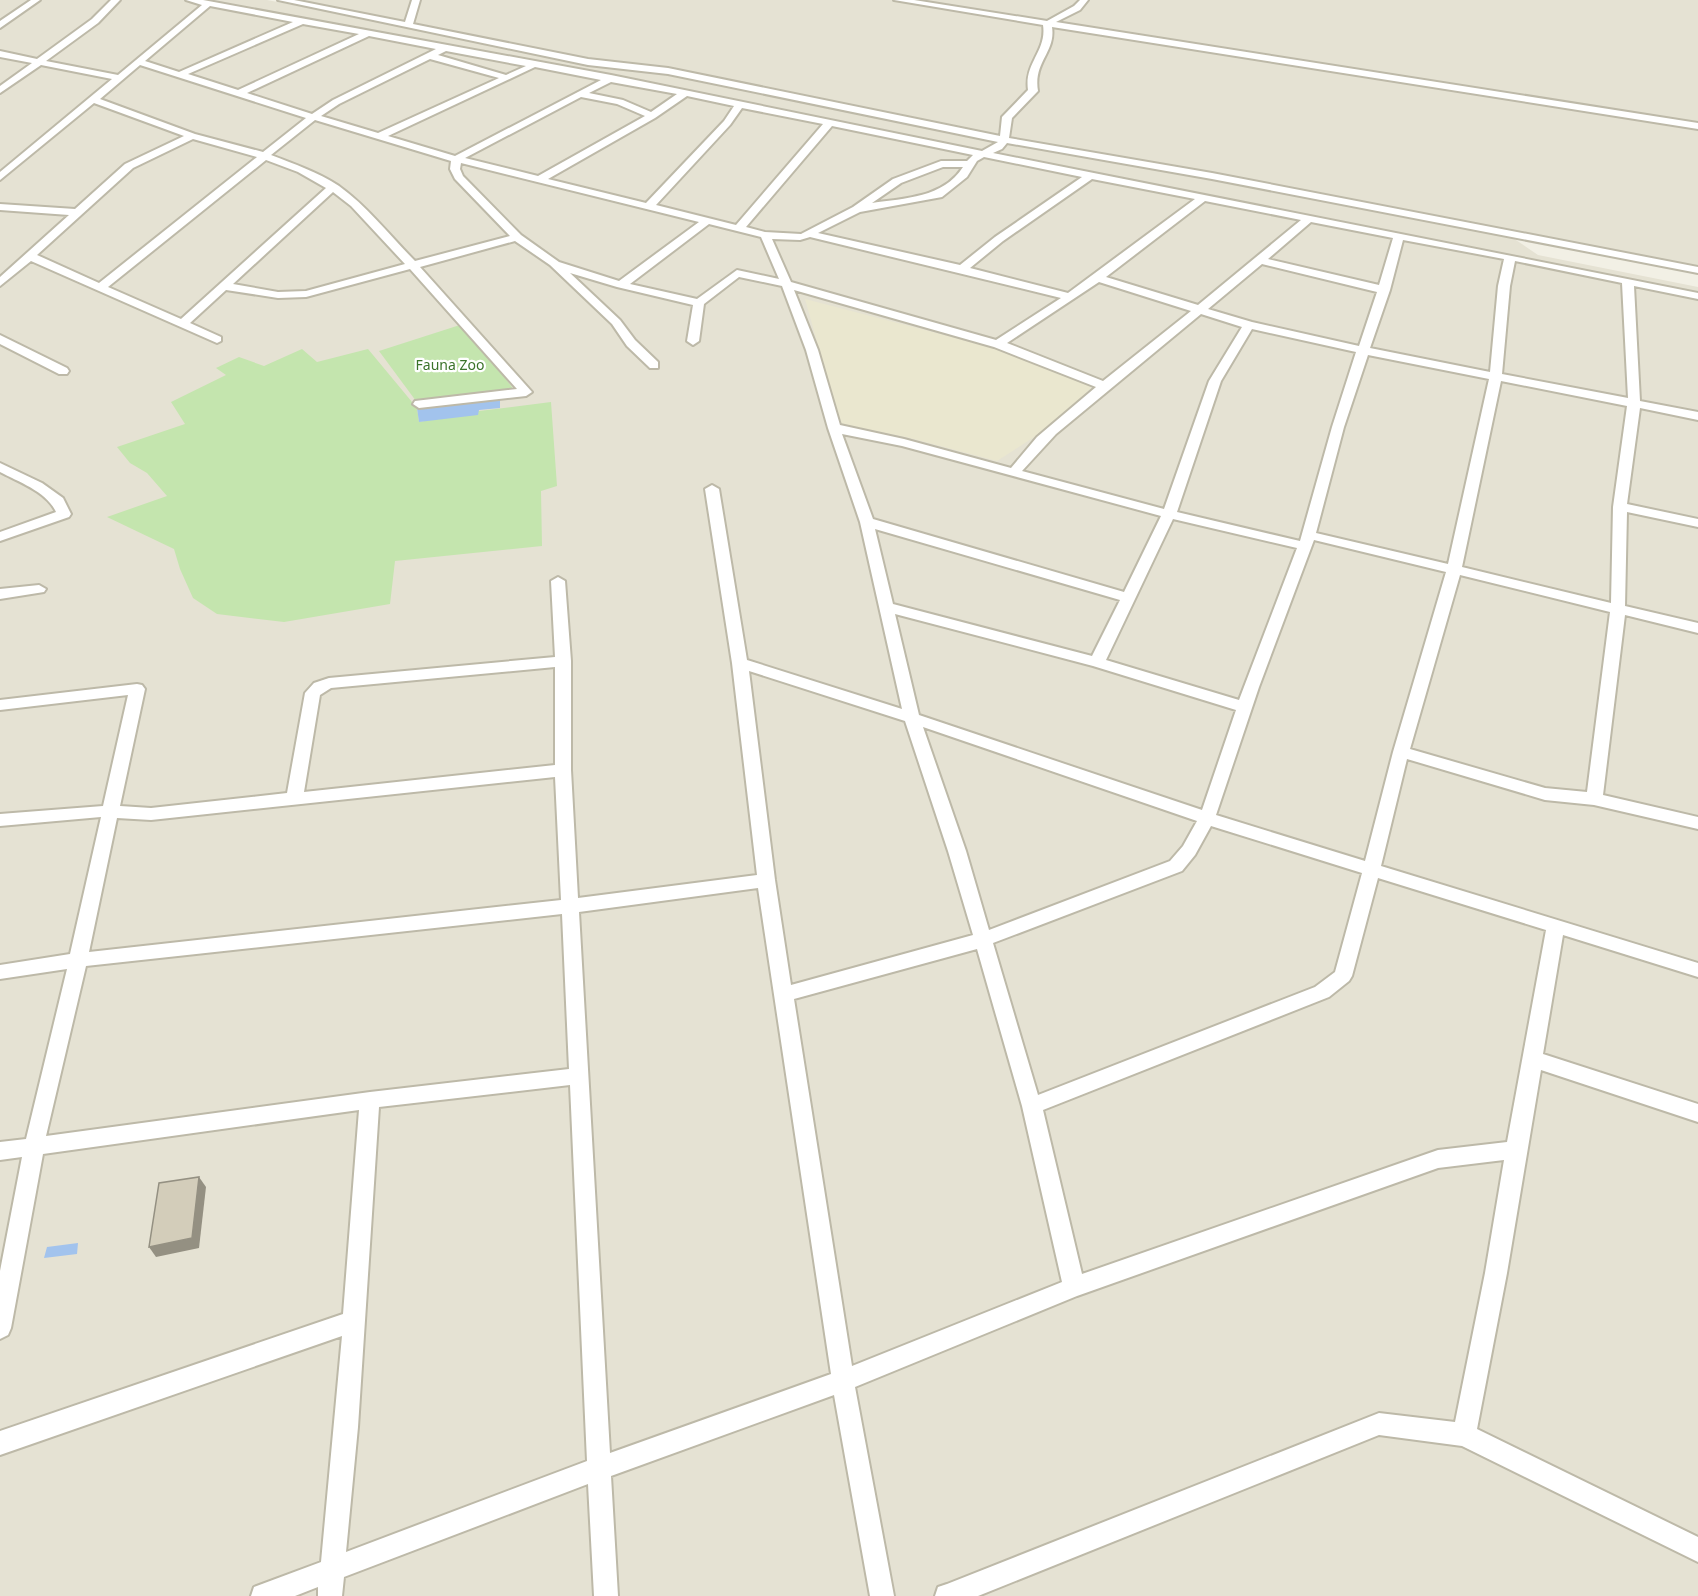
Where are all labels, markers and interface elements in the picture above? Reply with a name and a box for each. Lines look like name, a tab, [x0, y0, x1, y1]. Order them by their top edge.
park label: Fauna Zoo	[416, 355, 484, 374]

